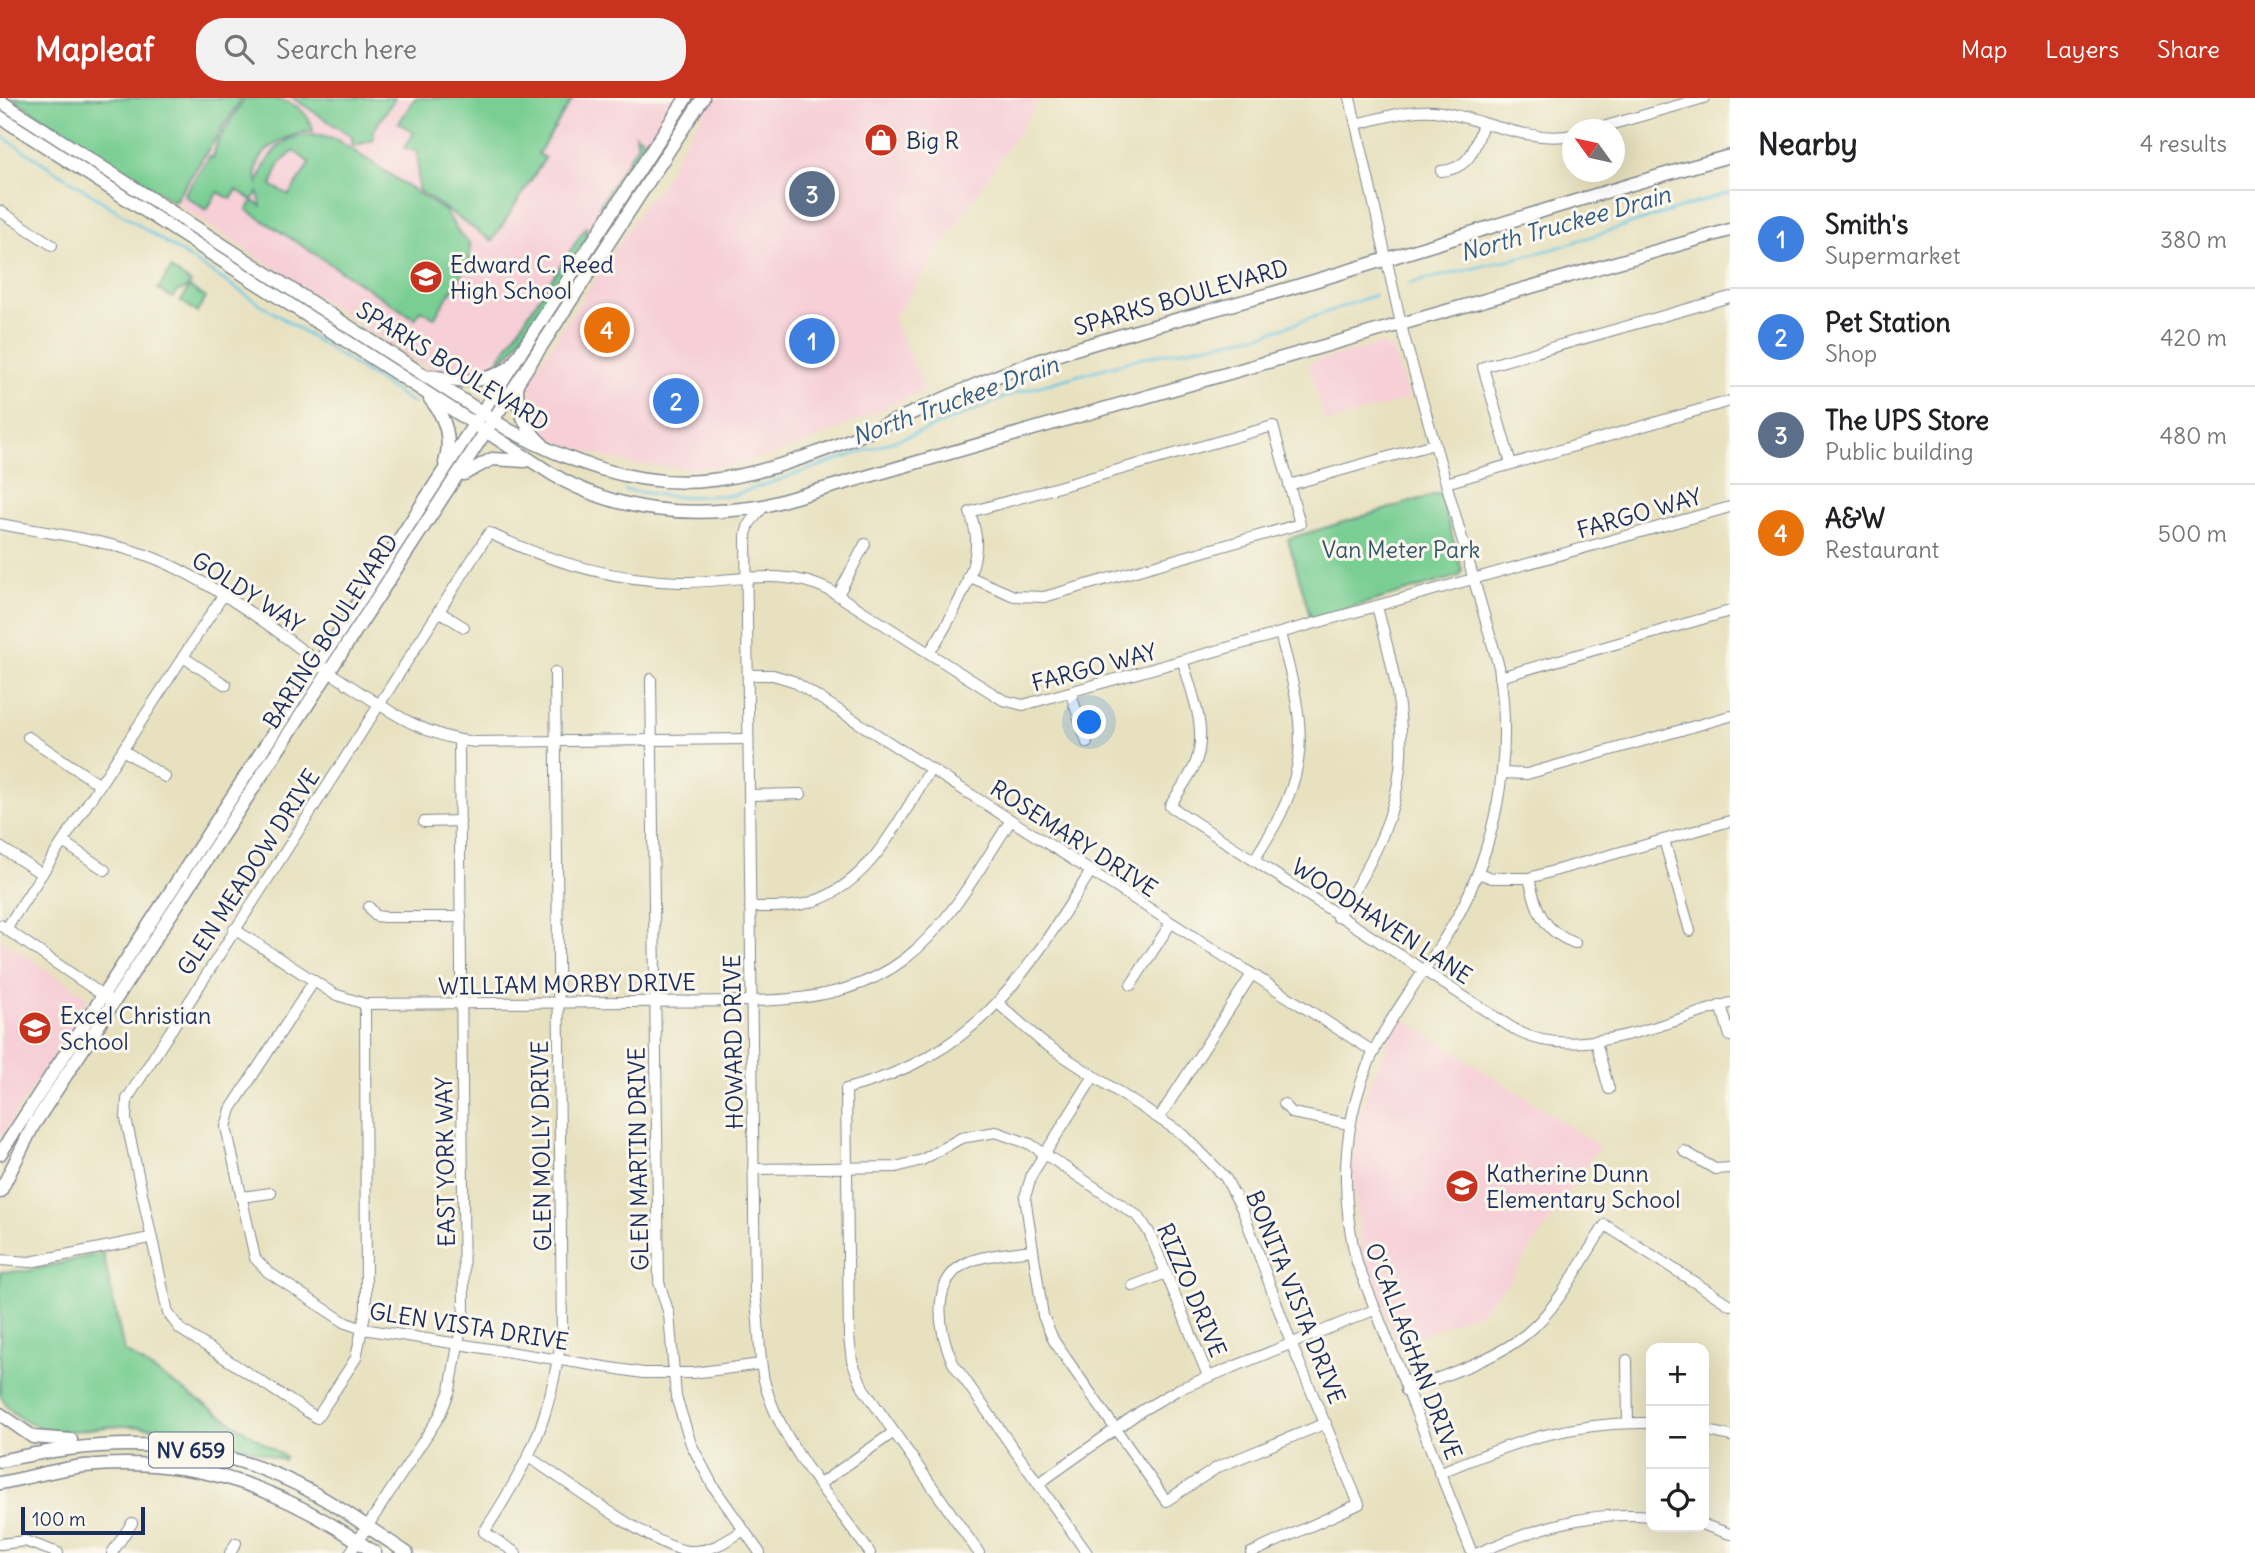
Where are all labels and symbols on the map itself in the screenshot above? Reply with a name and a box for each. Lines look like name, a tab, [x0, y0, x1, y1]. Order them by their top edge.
north arrow	[1562, 119, 1625, 182]
shop icon: Big R	[862, 121, 900, 159]
place label: Big R	[906, 126, 959, 155]
pin: 3	[789, 168, 835, 220]
water label: North Truckee Drain	[1456, 178, 1675, 267]
place label: Edward C. Reed High School	[450, 250, 614, 305]
street label: SPARKS BOULEVARD	[1070, 252, 1292, 342]
school or university icon: Edward C. Reed High School	[407, 258, 445, 296]
street label: SPARKS BOULEVARD	[351, 295, 555, 437]
pin: 4	[584, 304, 630, 356]
pin: 1	[789, 315, 835, 367]
water label: North Truckee Drain	[848, 348, 1063, 451]
pin: 2	[653, 375, 699, 427]
street label: FARGO WAY	[1573, 481, 1705, 545]
street label: BARING BOULEVARD	[256, 528, 404, 734]
park label: Van Meter Park	[1322, 535, 1480, 564]
street label: GOLDY WAY	[186, 545, 310, 639]
street label: FARGO WAY	[1028, 636, 1160, 698]
your location	[1072, 705, 1106, 739]
street label: GLEN MEADOW DRIVE	[170, 763, 326, 981]
street label: ROSEMARY DRIVE	[985, 773, 1163, 903]
street label: WOODHAVEN LANE	[1286, 852, 1478, 990]
street label: HOWARD DRIVE	[717, 954, 749, 1130]
street label: WILLIAM MORBY DRIVE	[438, 967, 696, 1001]
place label: Excel Christian School	[60, 1001, 211, 1056]
school or university icon: Excel Christian School	[16, 1009, 54, 1047]
street label: GLEN MOLLY DRIVE	[525, 1040, 557, 1252]
street label: GLEN MARTIN DRIVE	[622, 1047, 654, 1271]
street label: EAST YORK WAY	[429, 1077, 461, 1247]
place label: Katherine Dunn Elementary School	[1486, 1159, 1680, 1214]
school or university icon: Katherine Dunn Elementary School	[1443, 1167, 1481, 1205]
street label: BONITA VISTA DRIVE	[1240, 1186, 1352, 1408]
street label: RIZZO DRIVE	[1151, 1219, 1233, 1361]
street label: O'CALLAGHAN DRIVE	[1359, 1238, 1469, 1464]
street label: GLEN VISTA DRIVE	[367, 1296, 571, 1356]
road number: NV 659	[149, 1432, 233, 1468]
scale bar	[21, 1504, 145, 1536]

